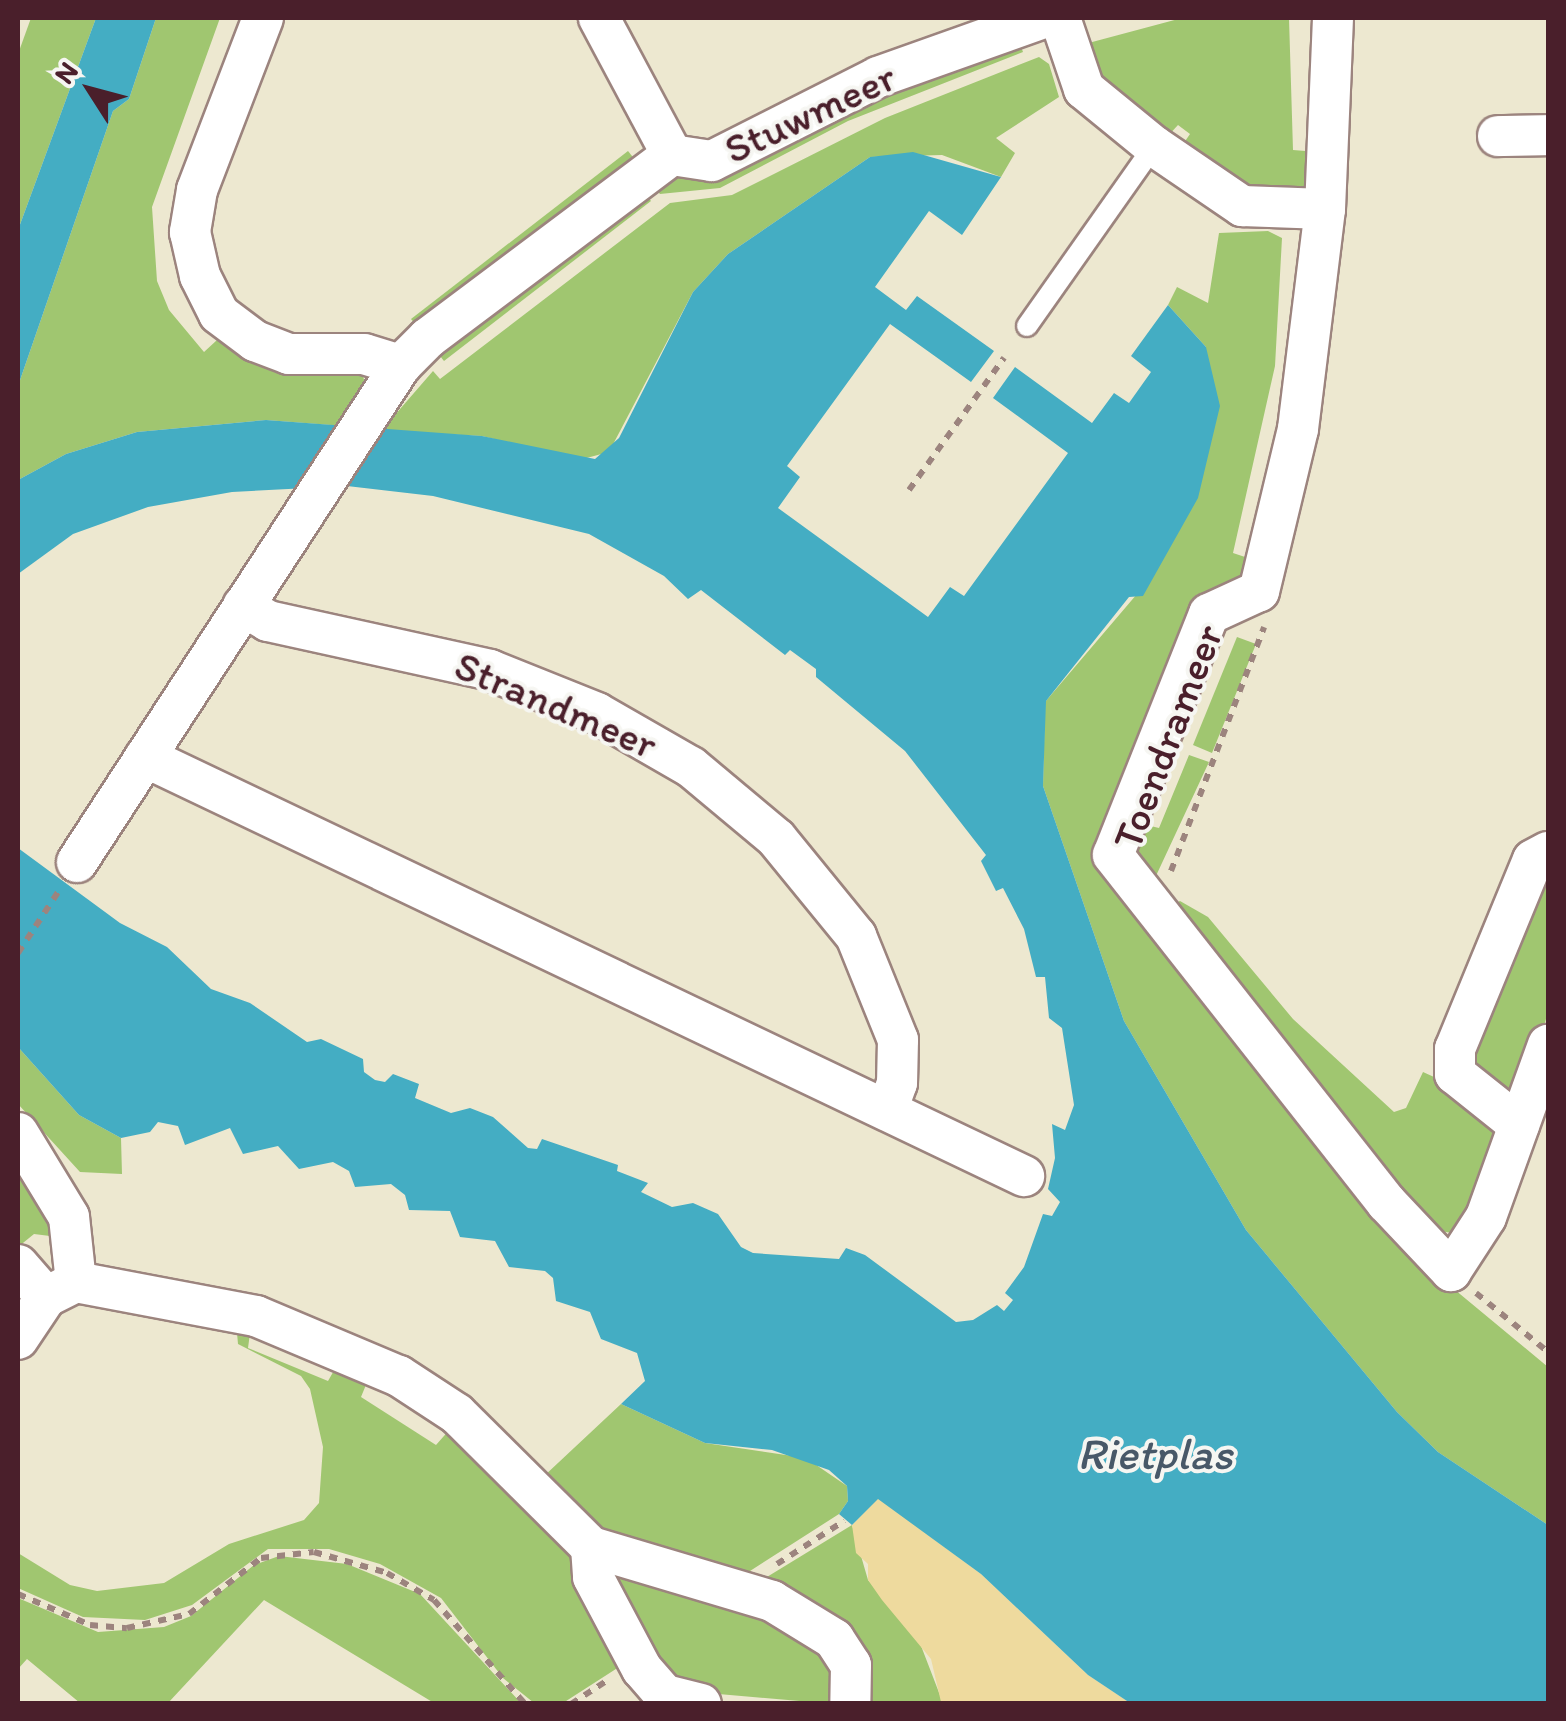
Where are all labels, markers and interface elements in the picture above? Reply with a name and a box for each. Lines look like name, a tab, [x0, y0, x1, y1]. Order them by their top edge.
north arrow	[40, 40, 140, 140]
street label: Stuwmeer	[716, 51, 904, 175]
text: N	[46, 55, 85, 90]
street label: Toendrameer	[1102, 617, 1234, 857]
street label: Strandmeer	[447, 640, 665, 770]
water label: Rietplas	[1077, 1427, 1233, 1481]

